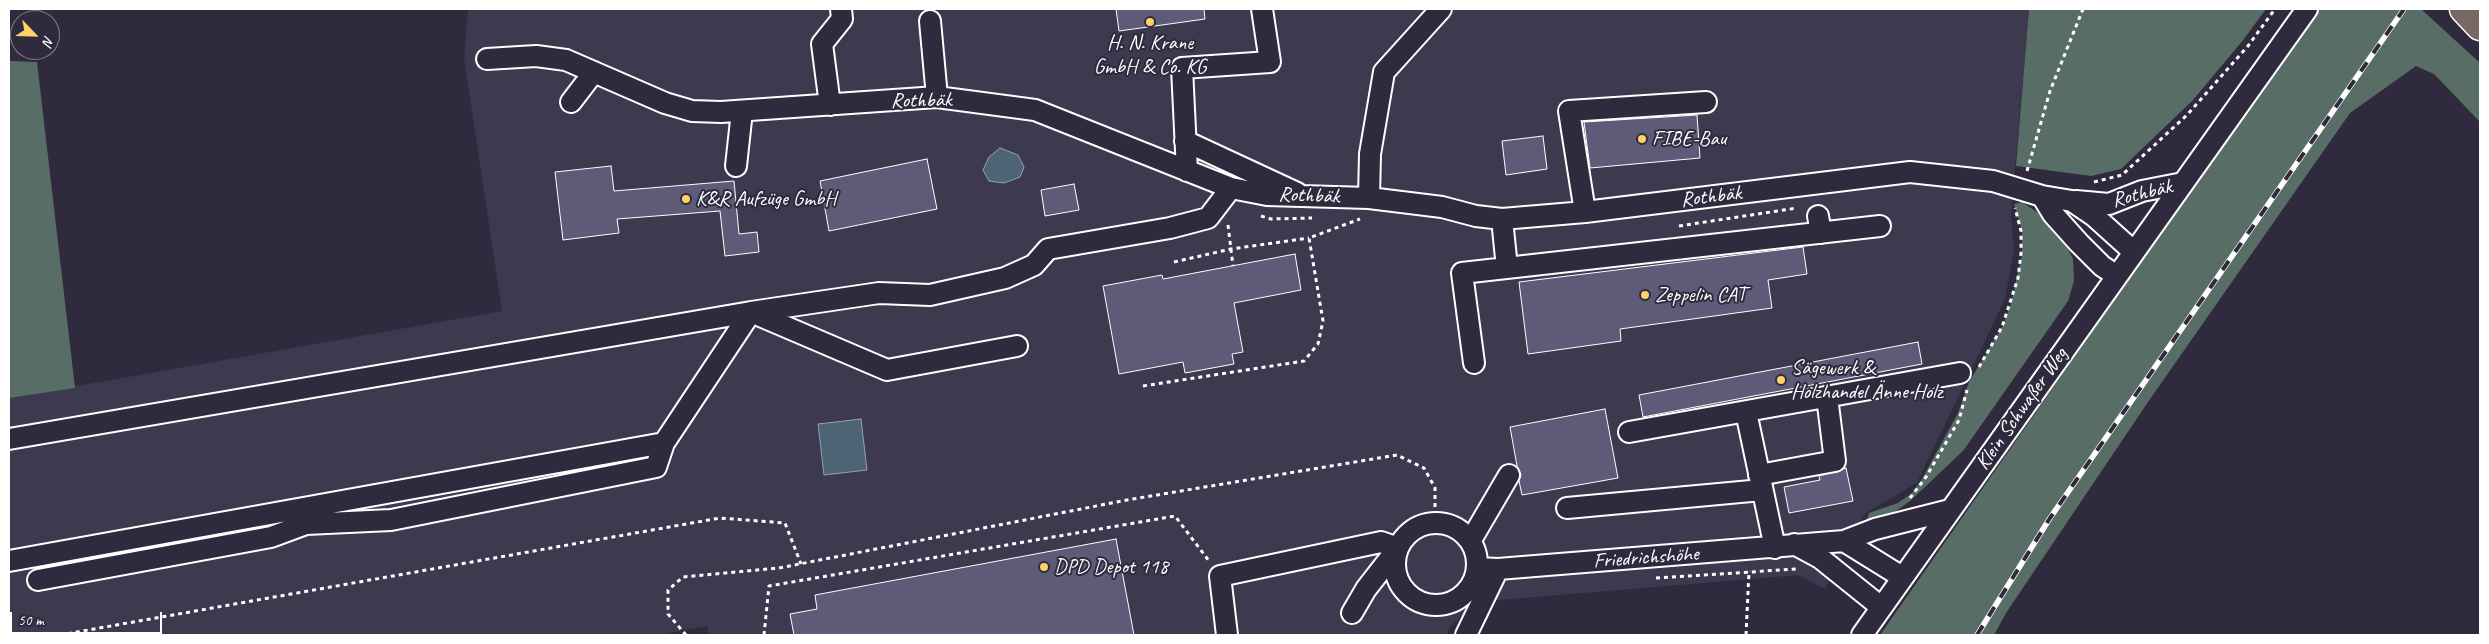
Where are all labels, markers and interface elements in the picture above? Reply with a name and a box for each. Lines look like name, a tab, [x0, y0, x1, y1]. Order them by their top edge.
north arrow	[10, 10, 60, 60]
marker: H. N. Krane GmbH & Co. KG	[1144, 16, 1156, 28]
place label: H. N. Krane GmbH & Co. KG	[1094, 30, 1206, 80]
text: N	[39, 33, 58, 48]
street label: Rothbäk	[890, 88, 952, 114]
place label: FIBE-Bau	[1652, 126, 1726, 152]
marker: FIBE-Bau	[1636, 133, 1648, 145]
street label: Rothbäk	[2109, 174, 2175, 214]
street label: Rothbäk	[1679, 181, 1743, 213]
street label: Rothbäk	[1278, 182, 1340, 210]
place label: K&R Aufzüge GmbH	[696, 186, 836, 212]
marker: K&R Aufzüge GmbH	[680, 193, 692, 205]
place label: Zeppelin CAT	[1655, 282, 1746, 308]
marker: Zeppelin CAT	[1639, 289, 1651, 301]
street label: Klein Schwaßer Weg	[1970, 343, 2074, 475]
place label: Sägewerk & Holzhandel Änne Holz	[1791, 355, 1942, 405]
marker: Sägewerk & Holzhandel Änne Holz	[1775, 374, 1787, 386]
street label: Friedrichshöhe	[1593, 542, 1699, 574]
place label: DPD Depot 118	[1054, 554, 1168, 580]
marker: DPD Depot 118	[1038, 561, 1050, 573]
scale bar	[12, 602, 165, 634]
text: 50 m	[18, 611, 44, 630]

